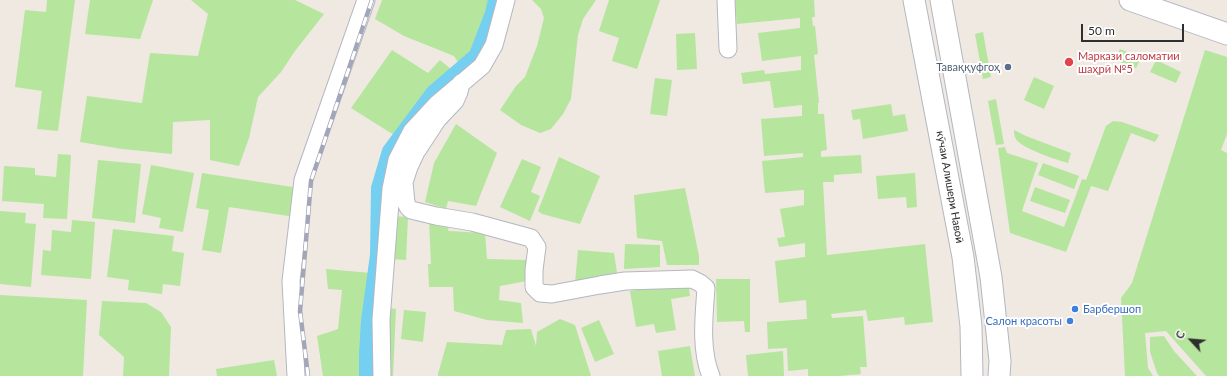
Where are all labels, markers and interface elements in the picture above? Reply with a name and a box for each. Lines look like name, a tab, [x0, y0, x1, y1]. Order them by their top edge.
scale bar	[1083, 16, 1186, 42]
text: 50 m	[1088, 23, 1115, 38]
place label: Маркази саломатии шаҳрӣ №5	[1078, 49, 1180, 75]
marker: Маркази саломатии шаҳрӣ №5	[1063, 56, 1075, 68]
place label: Таваққуфгоҳ	[936, 60, 1000, 74]
marker: Таваққуфгоҳ	[1003, 62, 1013, 72]
street label: кӯчаи Алишери Навоӣ	[934, 130, 966, 244]
place label: Барбершоп	[1083, 302, 1141, 316]
marker: Барбершоп	[1070, 304, 1080, 314]
place label: Салон красоты	[986, 314, 1062, 328]
marker: Салон красоты	[1065, 316, 1075, 326]
north arrow	[1171, 320, 1211, 360]
text: С	[1172, 328, 1187, 341]

